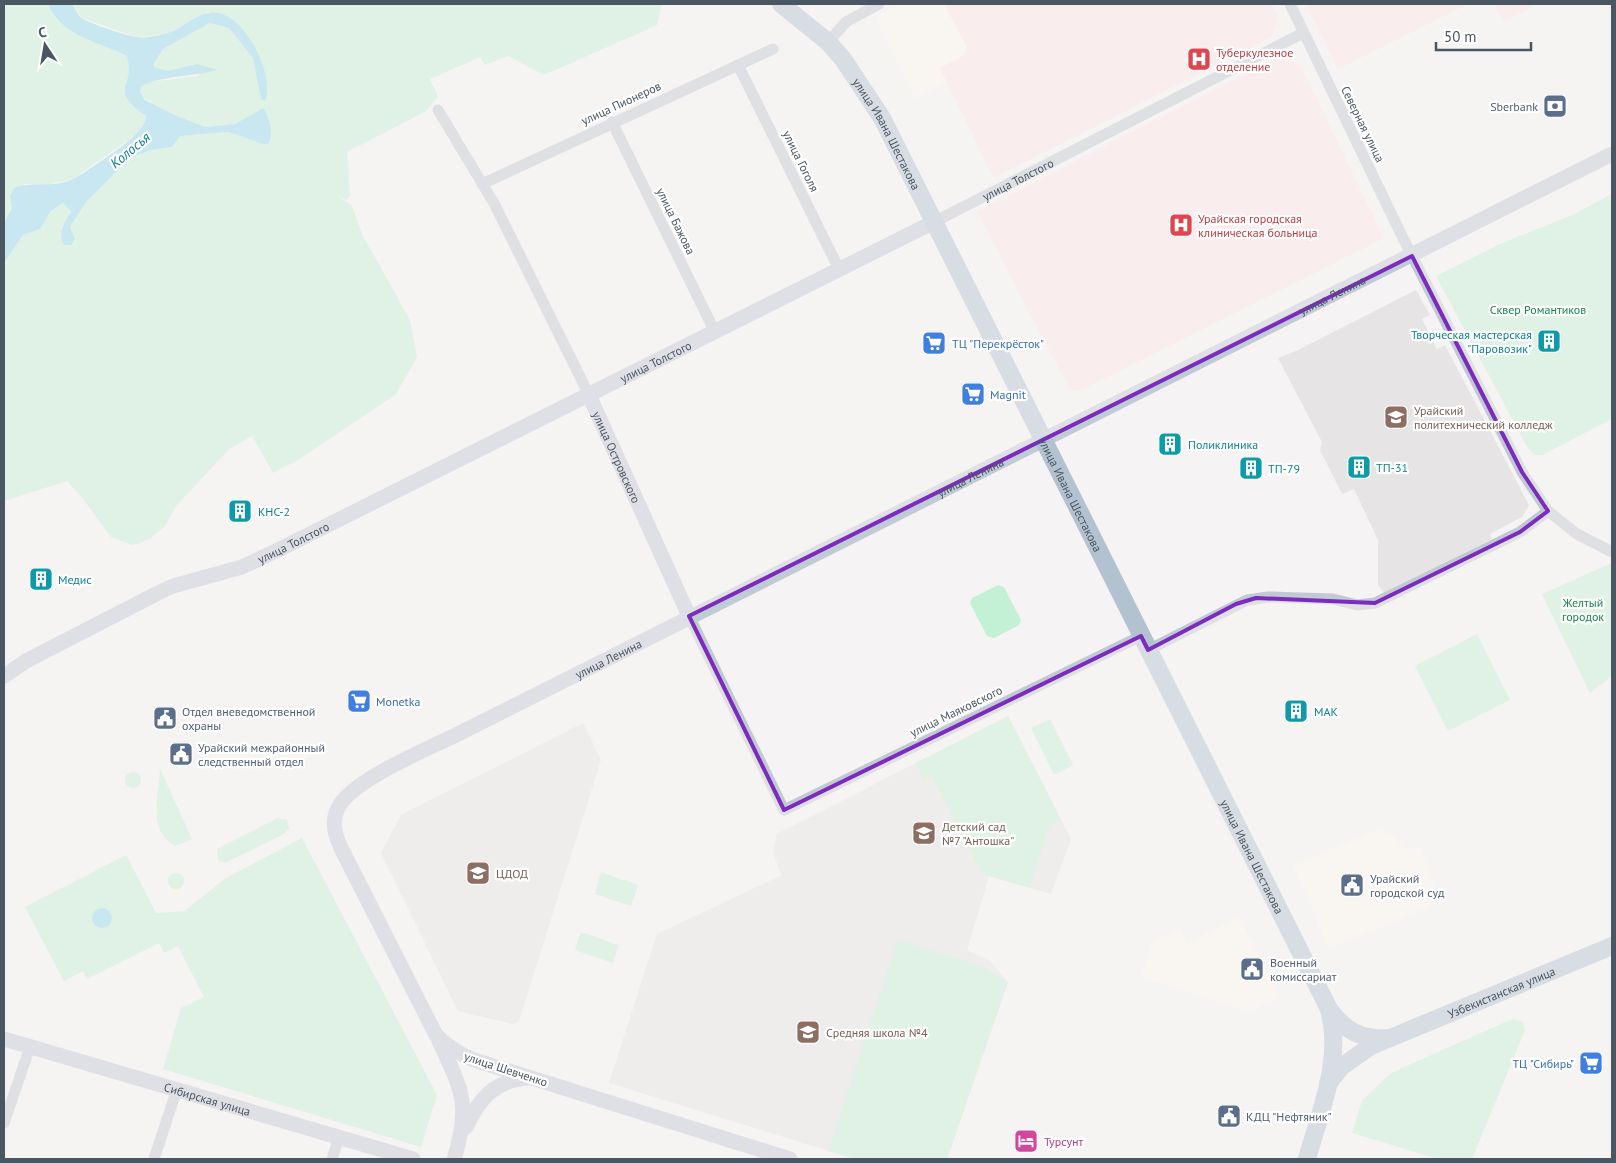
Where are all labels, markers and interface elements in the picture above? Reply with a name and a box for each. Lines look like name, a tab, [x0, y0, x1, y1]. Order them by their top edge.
north arrow	[20, 20, 70, 70]
scale bar	[1436, 20, 1531, 52]
text: С	[37, 23, 48, 42]
text: 50 m	[1444, 27, 1477, 46]
place label: Туберкулезное отделение	[1216, 45, 1293, 74]
hospital icon: Туберкулезное отделение	[1186, 46, 1212, 72]
street label: улица Ивана Шестакова	[850, 75, 924, 192]
street label: улица Пионеров	[579, 78, 663, 128]
street label: Северная улица	[1338, 83, 1388, 165]
bank icon: Sberbank	[1542, 93, 1568, 119]
place label: Sberbank	[1490, 99, 1538, 114]
water label: Колосья	[106, 128, 154, 172]
street label: улица Гоголя	[780, 128, 822, 194]
street label: улица Толстого	[980, 155, 1056, 204]
street label: улица Бажова	[653, 185, 699, 257]
place label: Урайская городская клиническая больница	[1198, 211, 1318, 240]
hospital icon: Урайская городская клиническая больница	[1168, 212, 1194, 238]
street label: улица Ленина	[1296, 272, 1368, 318]
park label: Сквер Романтиков	[1490, 302, 1586, 317]
place label: Творческая мастерская "Паровозик"	[1411, 327, 1532, 356]
building icon: Творческая мастерская "Паровозик"	[1536, 328, 1562, 354]
supermarket icon: ТЦ "Перекрёсток"	[921, 330, 947, 356]
place label: ТЦ "Перекрёсток"	[952, 336, 1044, 351]
street label: улица Толстого	[617, 337, 694, 385]
supermarket icon: Magnit	[960, 381, 986, 407]
place label: Magnit	[990, 387, 1026, 402]
place label: Урайский политехнический колледж	[1414, 403, 1553, 432]
school or university icon: Урайский политехнический колледж	[1383, 404, 1409, 430]
street label: улица Островского	[590, 409, 644, 505]
building icon: Поликлиника	[1157, 431, 1183, 457]
street label: улица Ивана Шестакова	[1036, 435, 1106, 554]
place label: Поликлиника	[1188, 437, 1258, 452]
street label: улица Ленина	[934, 454, 1006, 500]
building icon: ТП-31	[1346, 454, 1372, 480]
building icon: ТП-79	[1238, 455, 1264, 481]
place label: ТП-31	[1376, 460, 1408, 475]
place label: ТП-79	[1268, 461, 1300, 476]
building icon: КНС-2	[227, 498, 253, 524]
place label: КНС-2	[258, 504, 290, 519]
street label: улица Толстого	[255, 518, 331, 566]
building icon: Медис	[28, 566, 54, 592]
place label: Медис	[58, 572, 92, 587]
park label: Желтый городок	[1562, 595, 1604, 624]
street label: улица Ленина	[572, 635, 644, 682]
street label: улица Маяковского	[907, 682, 1005, 740]
supermarket icon: Monetka	[346, 688, 372, 714]
place label: Monetka	[376, 694, 420, 709]
building icon: МАК	[1283, 698, 1309, 724]
place label: Отдел вневедомственной охраны	[182, 704, 315, 733]
place label: МАК	[1314, 704, 1338, 719]
public building icon: Отдел вневедомственной охраны	[152, 705, 178, 731]
place label: Урайский межрайонный следственный отдел	[198, 740, 325, 769]
public building icon: Урайский межрайонный следственный отдел	[168, 741, 194, 767]
street label: улица Ивана Шестакова	[1217, 797, 1287, 916]
place label: Детский сад №7 "Антошка"	[942, 819, 1014, 848]
school or university icon: Детский сад №7 "Антошка"	[911, 820, 937, 846]
school or university icon: ЦДОД	[465, 860, 491, 886]
place label: ЦДОД	[496, 866, 528, 881]
place label: Урайский городской суд	[1370, 871, 1445, 900]
public building icon: Урайский городской суд	[1339, 872, 1365, 898]
place label: Военный комиссариат	[1270, 955, 1337, 984]
public building icon: Военный комиссариат	[1239, 956, 1265, 982]
street label: Узбекистанская улица	[1445, 963, 1557, 1021]
school or university icon: Средняя школа №4	[795, 1019, 821, 1045]
place label: Средняя школа №4	[826, 1025, 928, 1040]
street label: улица Шевченко	[462, 1048, 550, 1090]
supermarket icon: ТЦ "Сибирь"	[1578, 1050, 1604, 1076]
place label: ТЦ "Сибирь"	[1512, 1056, 1574, 1071]
street label: Сибирская улица	[162, 1079, 253, 1118]
public building icon: КДЦ "Нефтяник"	[1216, 1103, 1242, 1129]
place label: КДЦ "Нефтяник"	[1246, 1109, 1332, 1124]
hotel icon: Турсунт	[1013, 1128, 1039, 1154]
place label: Турсунт	[1044, 1134, 1084, 1149]

